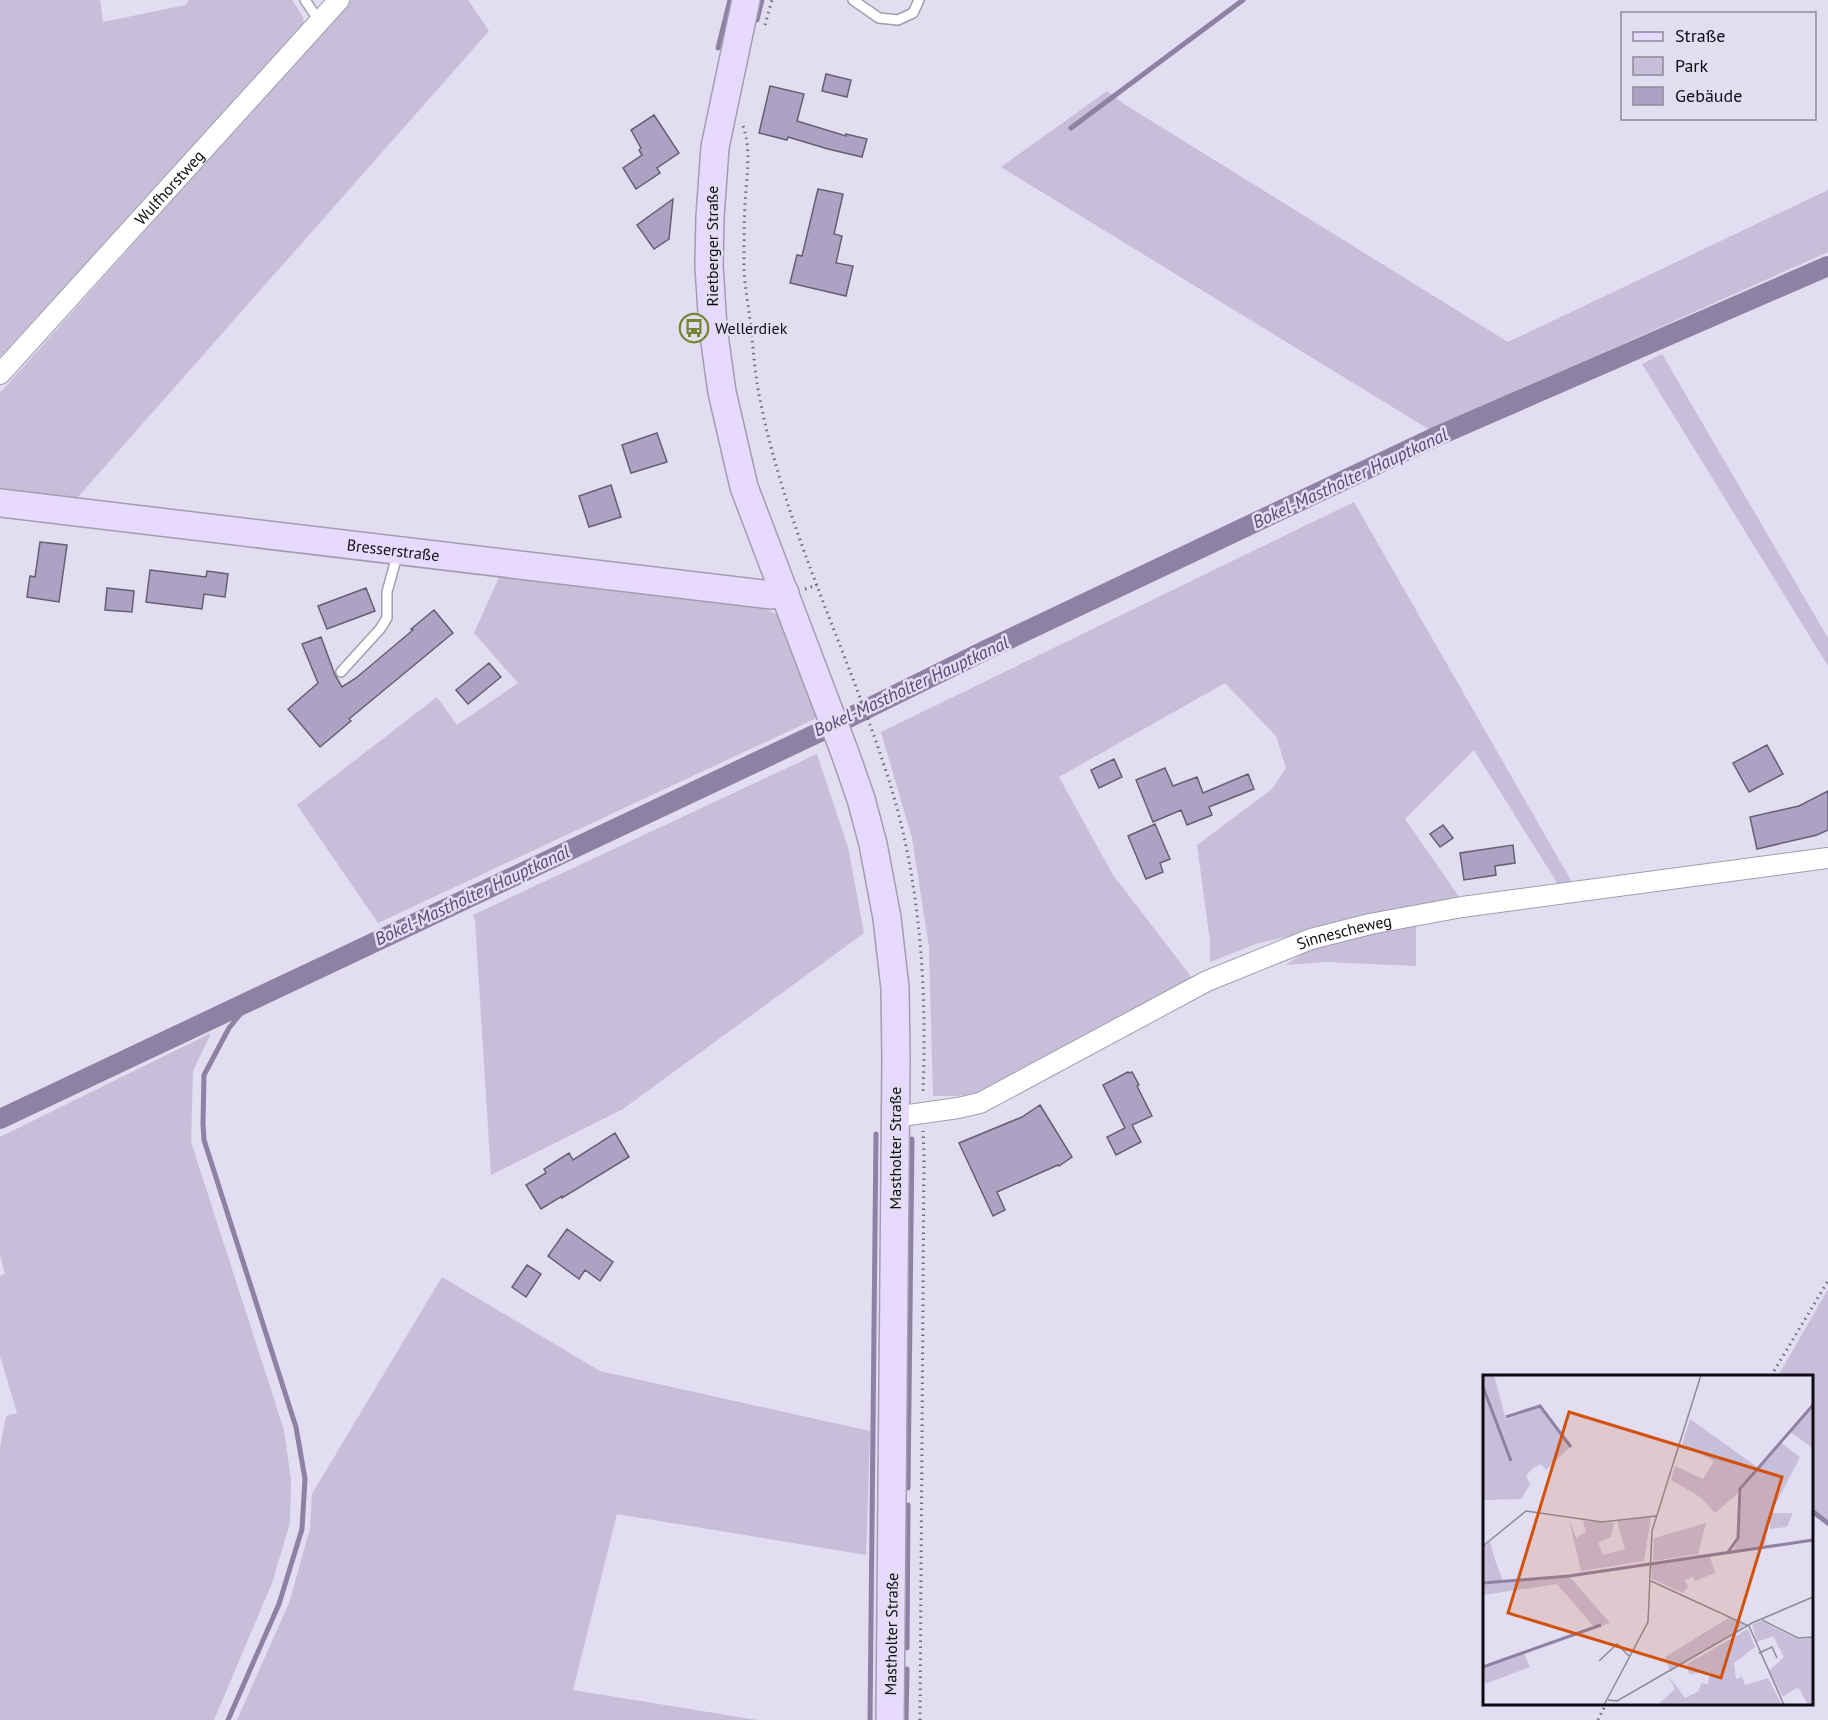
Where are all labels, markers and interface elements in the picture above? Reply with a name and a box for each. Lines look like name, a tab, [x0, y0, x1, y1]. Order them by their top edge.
legend	[1621, 12, 1816, 120]
text: Straße	[1675, 24, 1726, 47]
text: Park	[1675, 54, 1708, 77]
text: Gebäude	[1675, 84, 1742, 107]
street label: Wulfhorstweg	[130, 146, 208, 229]
street label: Rietberger Straße	[702, 186, 722, 306]
bus stop icon: Wellerdiek	[678, 312, 710, 344]
place label: Wellerdiek	[715, 318, 788, 338]
water label: Bokel-Mastholter Hauptkanal	[1249, 423, 1451, 533]
street label: Bresserstraße	[346, 534, 441, 565]
water label: Bokel-Mastholter Hauptkanal	[810, 631, 1012, 741]
water label: Bokel-Mastholter Hauptkanal	[371, 840, 573, 950]
street label: Sinnescheweg	[1294, 910, 1393, 954]
street label: Mastholter Straße	[885, 1087, 905, 1209]
inset map	[1483, 1375, 1813, 1705]
street label: Mastholter Straße	[880, 1572, 902, 1696]

